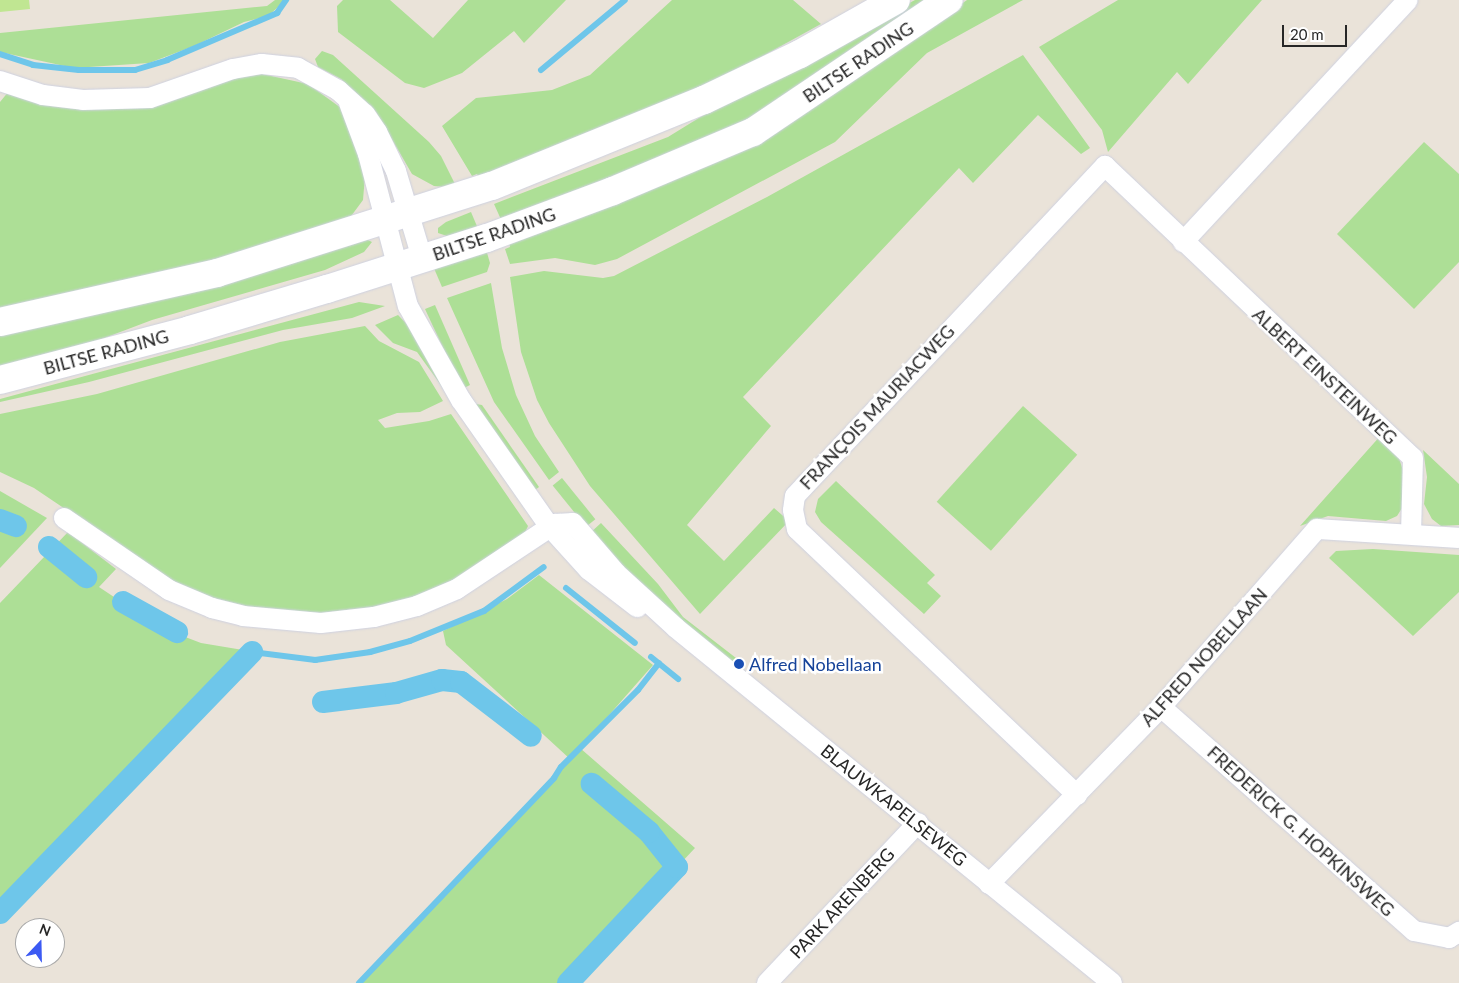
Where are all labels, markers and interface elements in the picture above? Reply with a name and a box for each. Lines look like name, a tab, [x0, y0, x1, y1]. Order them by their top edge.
scale bar	[1284, 15, 1349, 47]
street label: BILTSE RADING	[799, 17, 917, 107]
text: 20 m	[1290, 25, 1324, 43]
street label: BILTSE RADING	[430, 203, 558, 265]
street label: ALBERT EINSTEINWEG	[1248, 303, 1402, 449]
street label: FRANÇOIS MAURIACWEG	[795, 320, 959, 494]
street label: BILTSE RADING	[41, 325, 171, 379]
street label: ALFRED NOBELLAAN	[1136, 583, 1272, 731]
place label: Alfred Nobellaan	[749, 653, 882, 675]
marker: Alfred Nobellaan	[733, 658, 745, 670]
street label: BLAUWKAPELSEWEG	[817, 740, 971, 870]
street label: FREDERICK G. HOPKINSWEG	[1203, 741, 1399, 921]
street label: PARK ARENBERG	[785, 843, 899, 963]
north arrow	[15, 918, 65, 968]
text: N	[37, 920, 53, 939]

